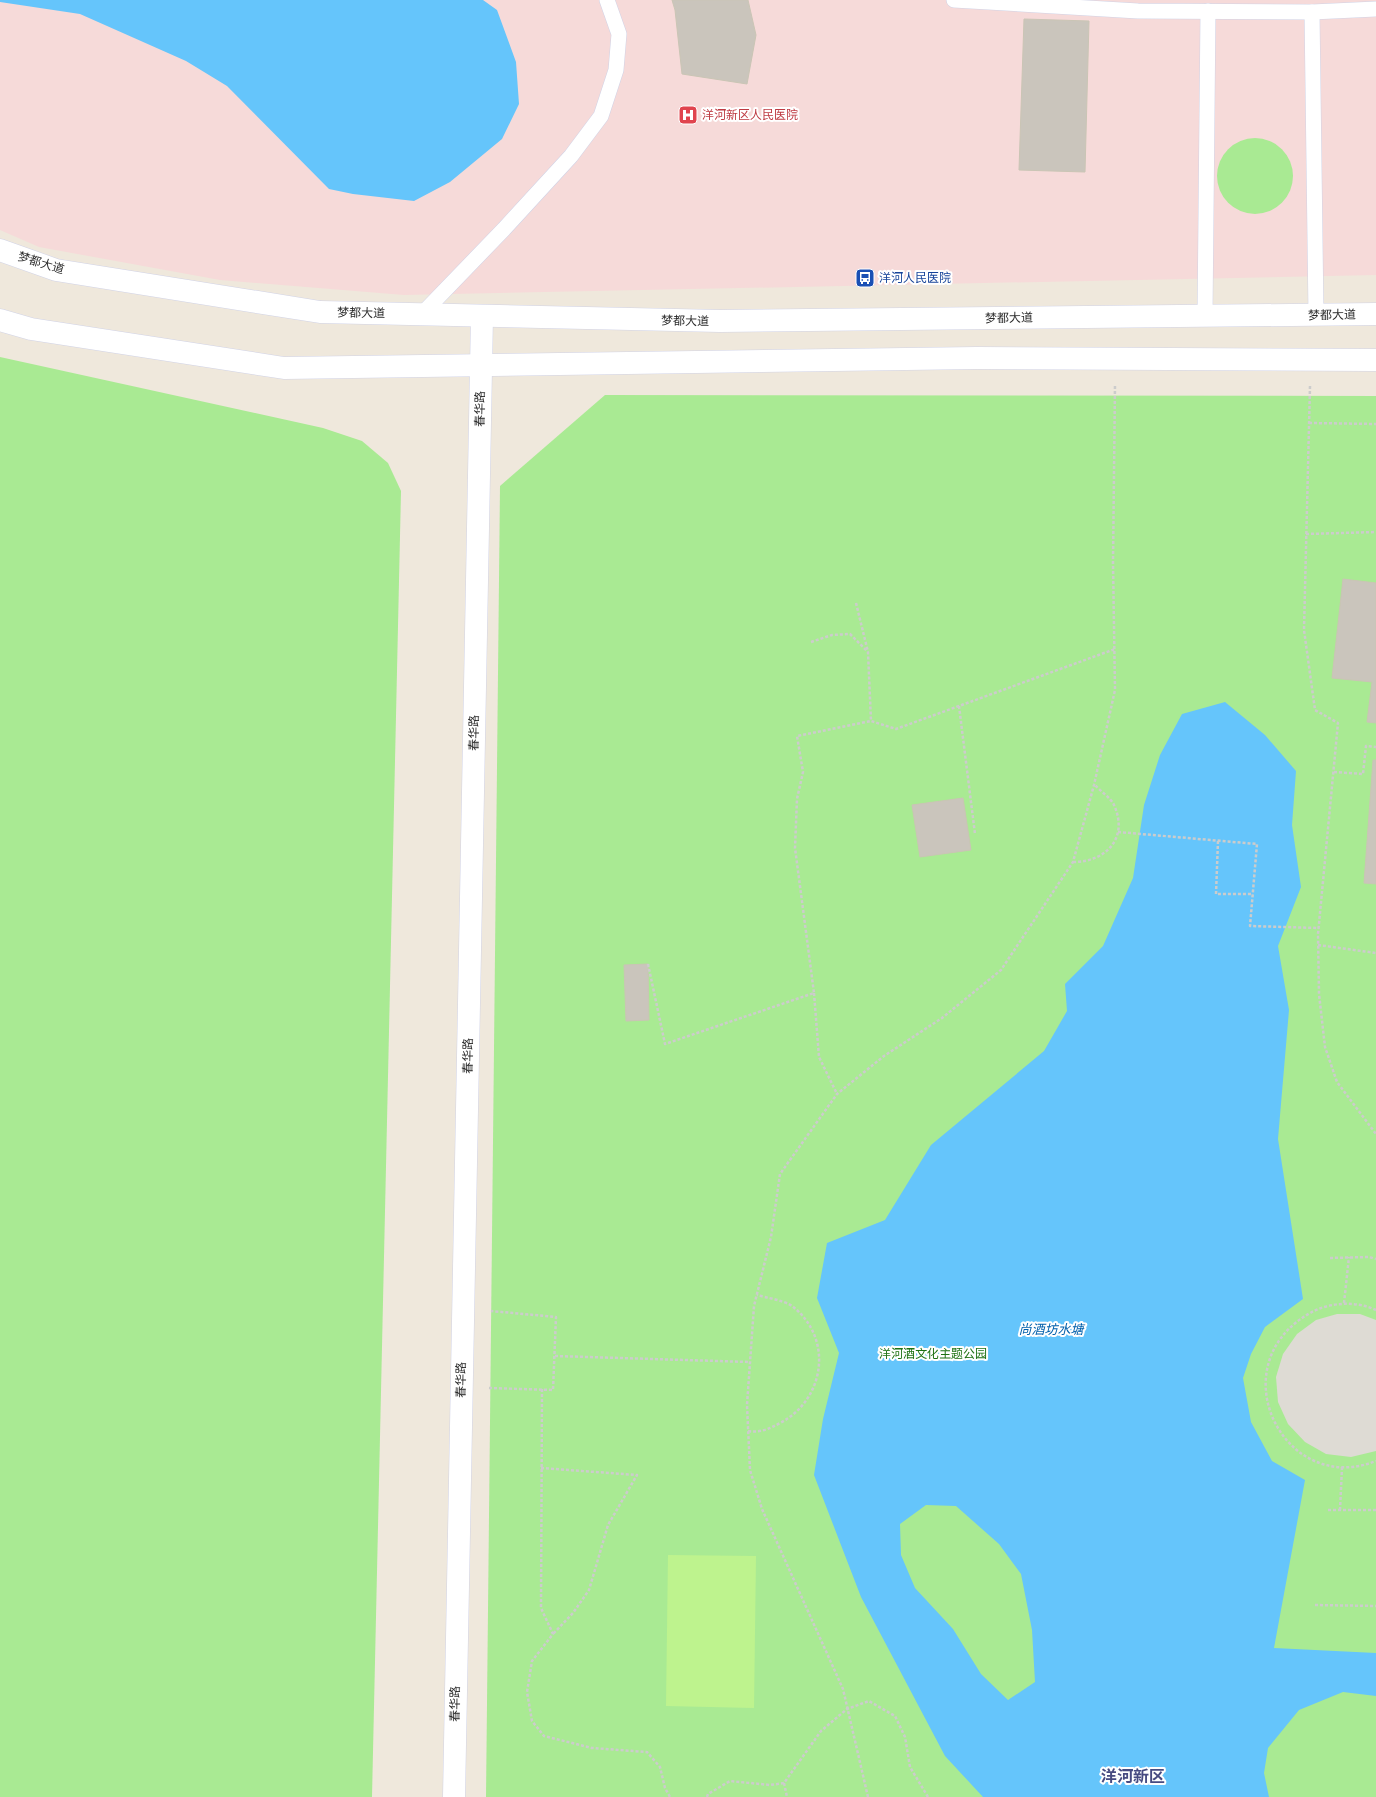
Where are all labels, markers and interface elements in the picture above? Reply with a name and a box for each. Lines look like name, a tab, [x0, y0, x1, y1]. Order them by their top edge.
hospital icon: 洋河新区人民医院	[677, 104, 699, 126]
place label: 洋河新区人民医院	[702, 107, 798, 123]
street label: 梦都大道	[16, 248, 66, 278]
bus stop icon: 洋河人民医院	[854, 267, 876, 289]
place label: 洋河人民医院	[879, 270, 951, 286]
street label: 梦都大道	[337, 305, 385, 321]
street label: 梦都大道	[1308, 307, 1356, 323]
street label: 梦都大道	[985, 310, 1033, 326]
street label: 梦都大道	[661, 313, 709, 329]
street label: 春华路	[472, 391, 488, 427]
street label: 春华路	[466, 715, 482, 751]
street label: 春华路	[460, 1038, 476, 1074]
water label: 尚酒坊水塘	[1018, 1321, 1085, 1339]
park label: 洋河酒文化主题公园	[879, 1346, 987, 1362]
street label: 春华路	[453, 1362, 469, 1398]
street label: 春华路	[447, 1686, 463, 1722]
district label: 洋河新区	[1101, 1766, 1165, 1788]

